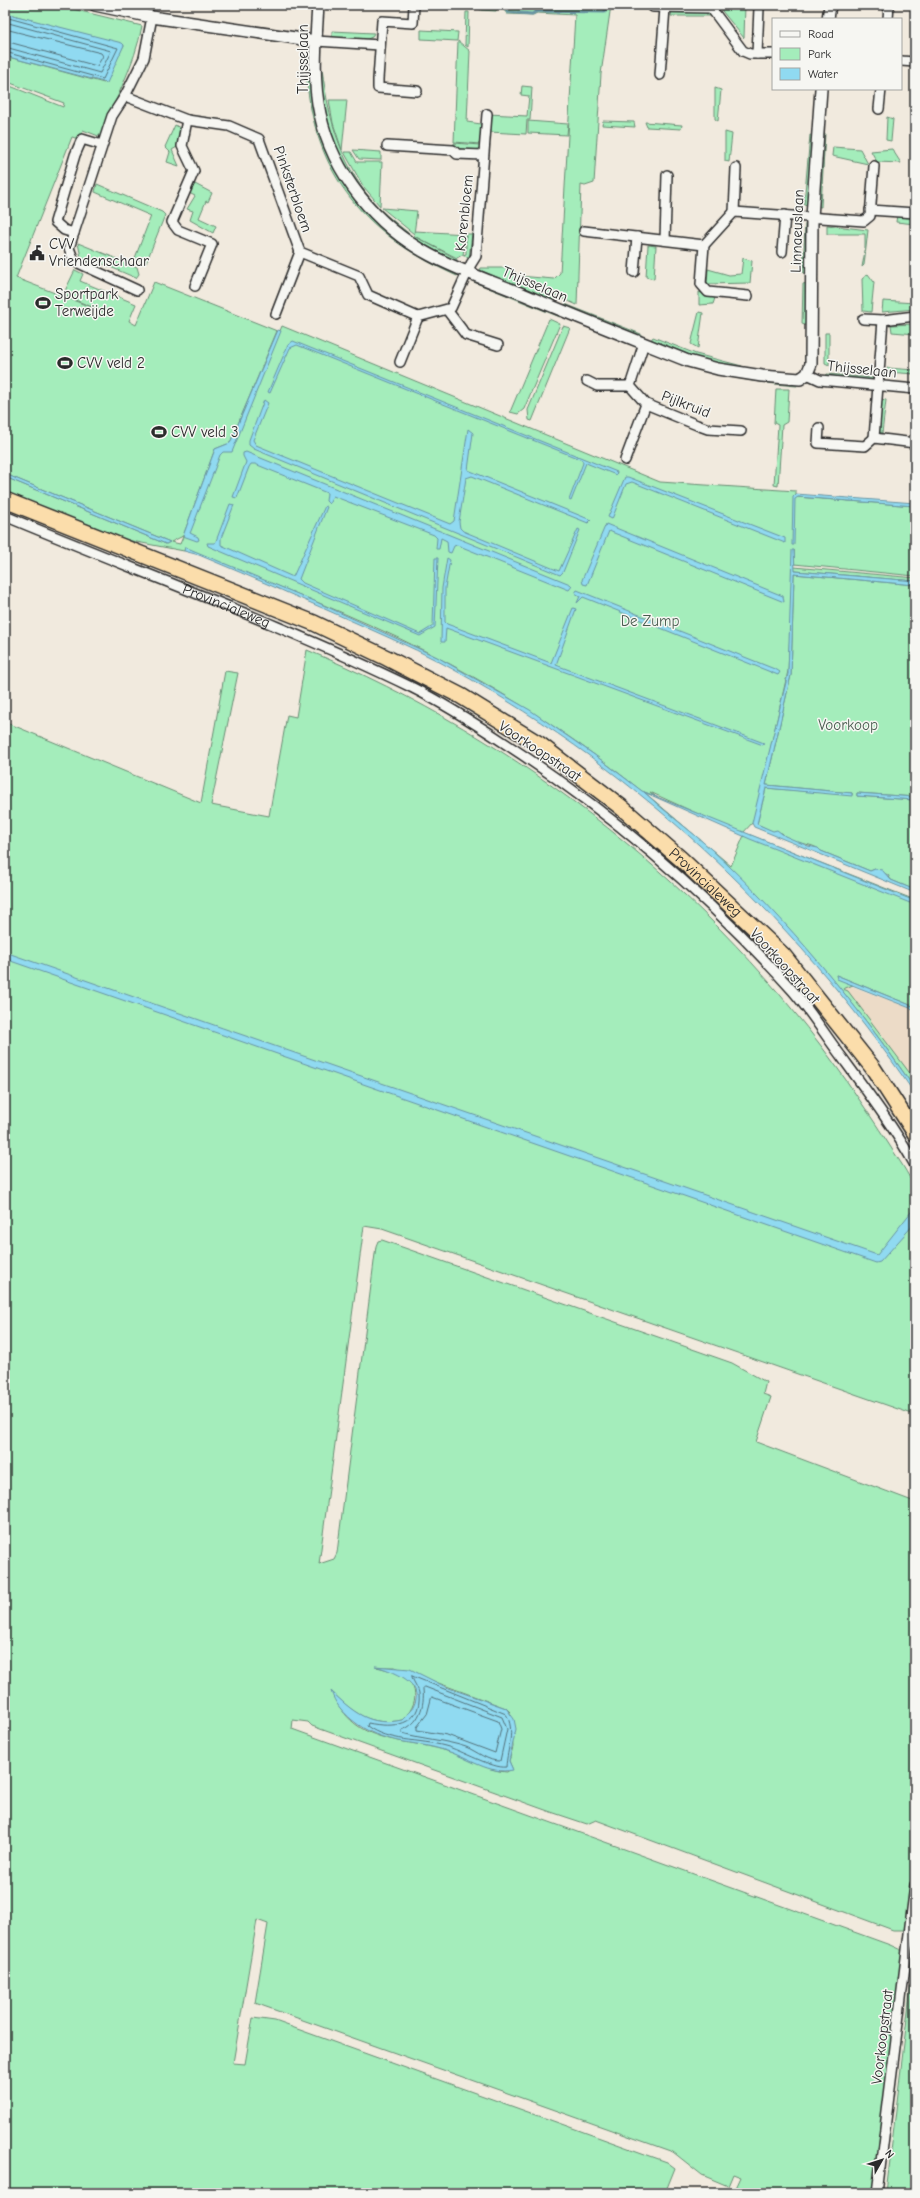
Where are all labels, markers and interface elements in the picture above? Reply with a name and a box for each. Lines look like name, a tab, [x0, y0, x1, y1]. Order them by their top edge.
legend	[772, 18, 902, 90]
street label: Thijsselaan	[294, 24, 312, 94]
text: Road	[808, 27, 834, 41]
text: Park	[808, 47, 831, 61]
text: Water	[808, 67, 838, 81]
street label: Pinksterbloem	[270, 143, 316, 235]
street label: Korenbloem	[451, 174, 477, 252]
street label: Linnaeuslaan	[787, 189, 807, 273]
place label: CVV Vriendenschaar	[49, 235, 149, 270]
public building icon: CVV Vriendenschaar	[28, 244, 46, 262]
street label: Thijsselaan	[499, 262, 571, 306]
place label: Sportpark Terweijde	[55, 285, 119, 320]
sports icon: Sportpark Terweijde	[34, 294, 52, 312]
sports icon: CVV veld 2	[56, 354, 74, 372]
place label: CVV veld 2	[77, 354, 145, 372]
street label: Thijsselaan	[826, 356, 898, 382]
street label: Pijlkruid	[659, 386, 713, 422]
sports icon: CVV veld 3	[150, 423, 168, 441]
place label: CVV veld 3	[171, 423, 239, 441]
street label: Provincialeweg	[180, 580, 273, 632]
park label: De Zump	[621, 612, 679, 630]
park label: Voorkoop	[818, 716, 878, 734]
street label: Voorkoopstraat	[495, 717, 585, 786]
street label: Provincialeweg	[665, 844, 746, 921]
street label: Voorkoopstraat	[746, 924, 824, 1008]
street label: Voorkoopstraat	[867, 1988, 897, 2086]
north arrow	[862, 2140, 902, 2180]
text: N	[882, 2147, 897, 2161]

